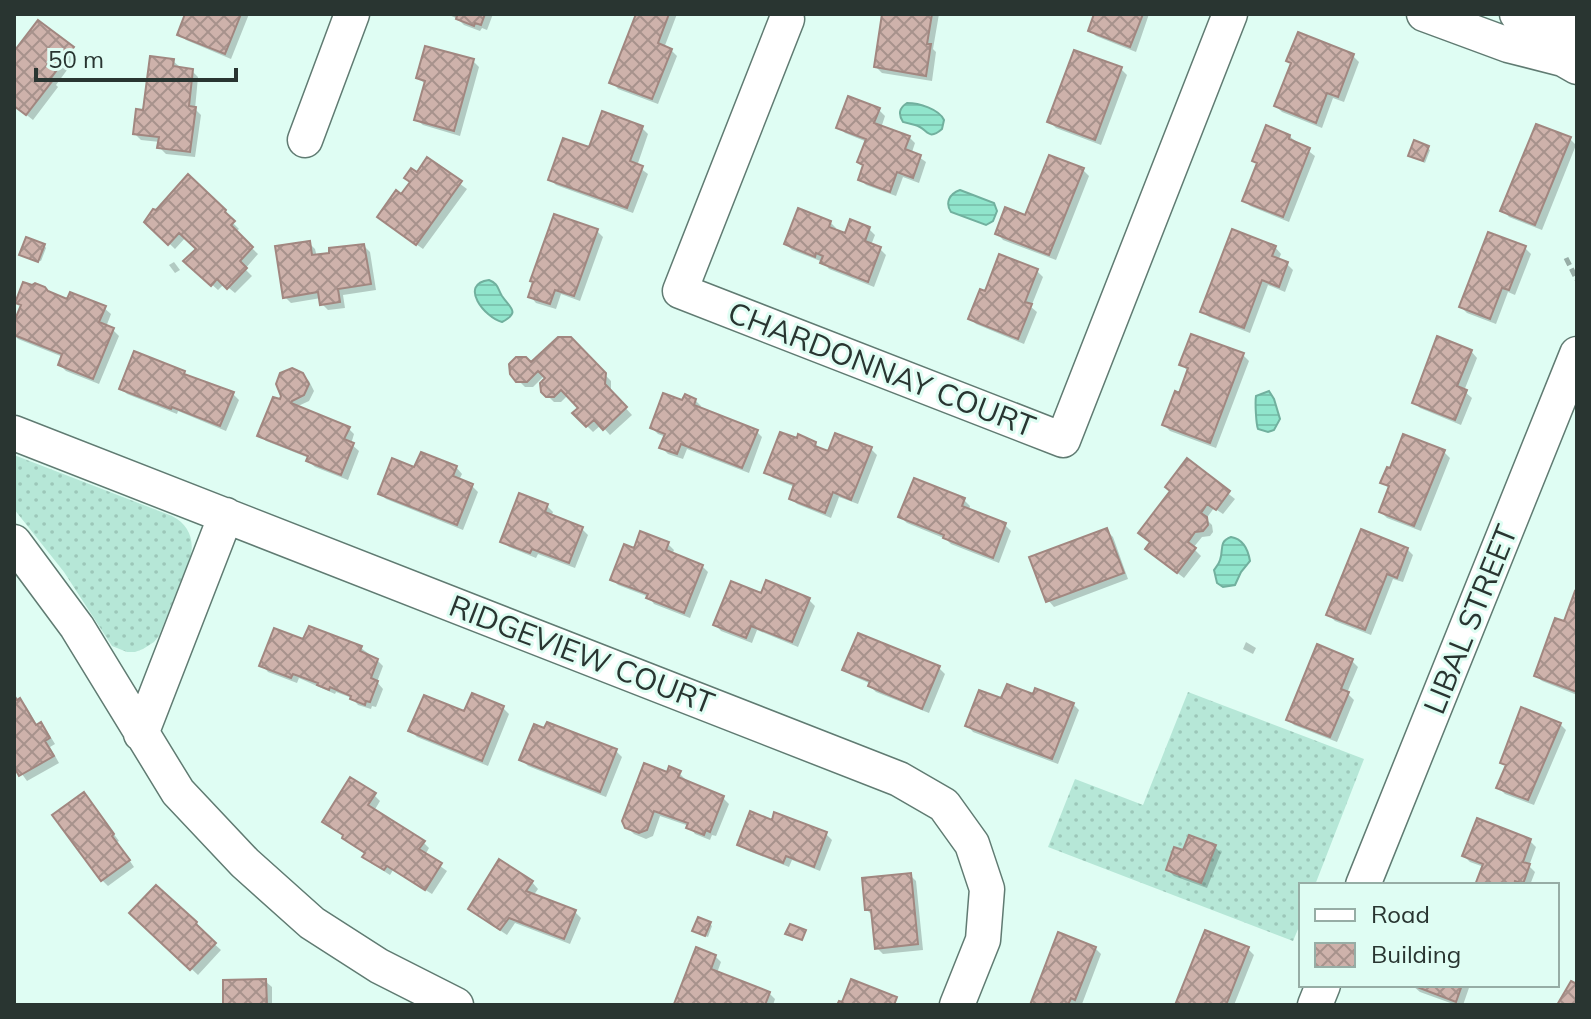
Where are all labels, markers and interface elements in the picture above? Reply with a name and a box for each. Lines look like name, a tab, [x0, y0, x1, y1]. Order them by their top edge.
scale bar	[36, 32, 236, 82]
text: 50 m	[48, 44, 104, 74]
street label: CHARDONNAY COURT	[723, 293, 1041, 445]
street label: LIBAL STREET	[1415, 519, 1525, 719]
street label: RIDGEVIEW COURT	[444, 586, 720, 722]
legend	[1299, 883, 1559, 987]
text: Road	[1371, 899, 1430, 929]
text: Building	[1371, 939, 1461, 969]

